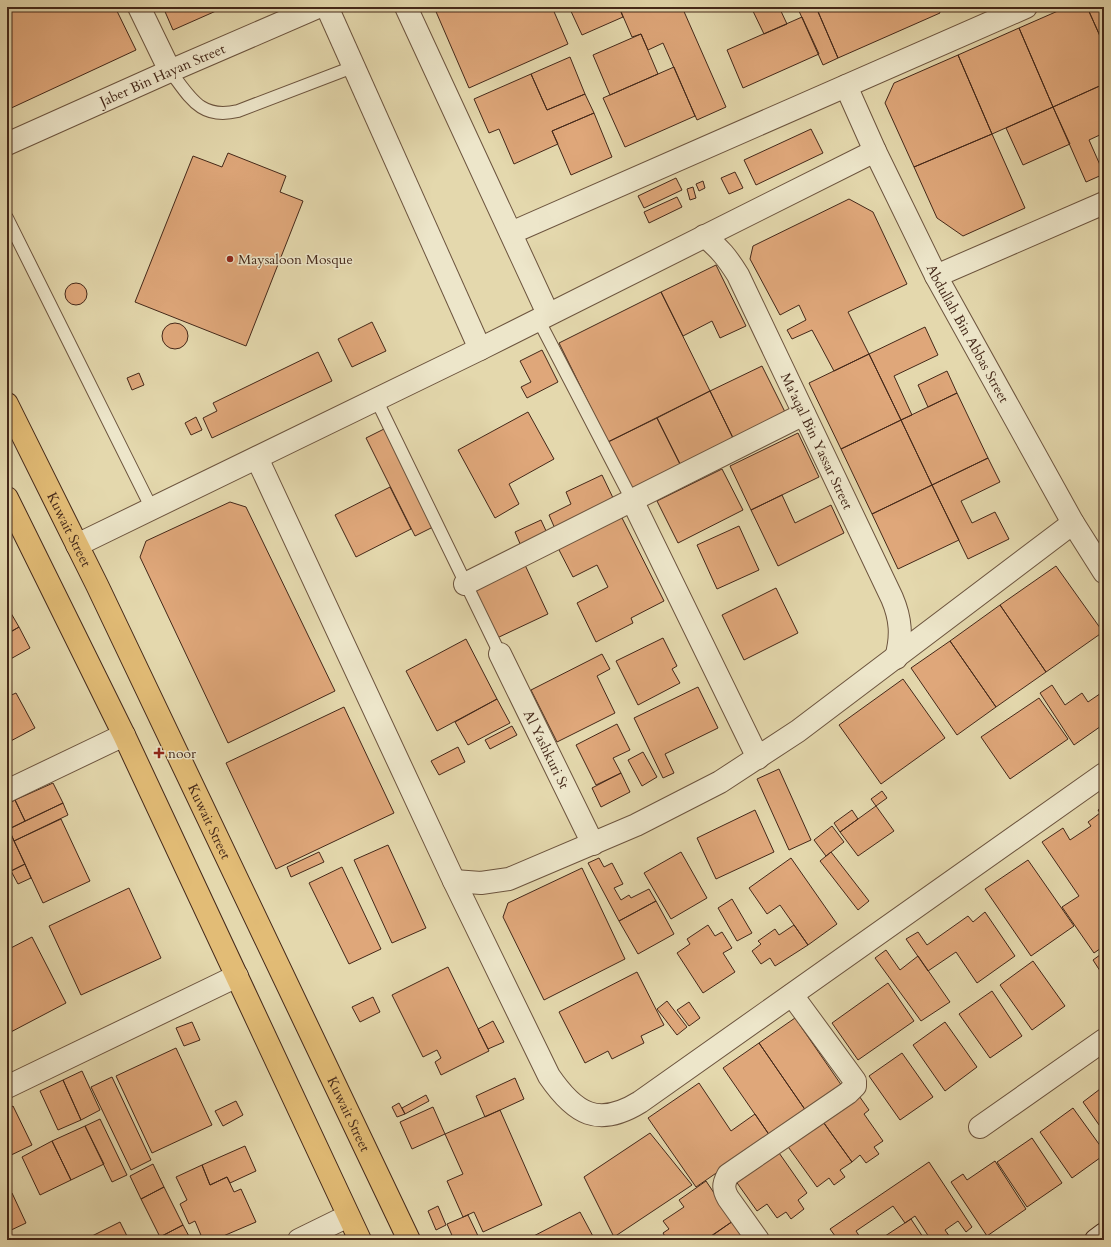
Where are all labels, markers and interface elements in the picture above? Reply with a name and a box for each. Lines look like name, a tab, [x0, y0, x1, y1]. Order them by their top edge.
street label: Jaber Bin Hayan Street	[95, 39, 229, 112]
place label: Maysaloon Mosque	[238, 250, 353, 269]
marker: Maysaloon Mosque	[225, 254, 235, 264]
street label: Abdullah Bin Abbas Street	[922, 261, 1014, 407]
street label: Ma'aqal Bin Yassar Street	[776, 370, 858, 513]
street label: Kuwait Street	[42, 489, 96, 571]
street label: Al Yashkuri St	[519, 707, 574, 793]
place label: noor	[168, 744, 197, 763]
marker: noor	[153, 747, 165, 759]
street label: Kuwait Street	[183, 781, 235, 863]
street label: Kuwait Street	[322, 1073, 375, 1155]

